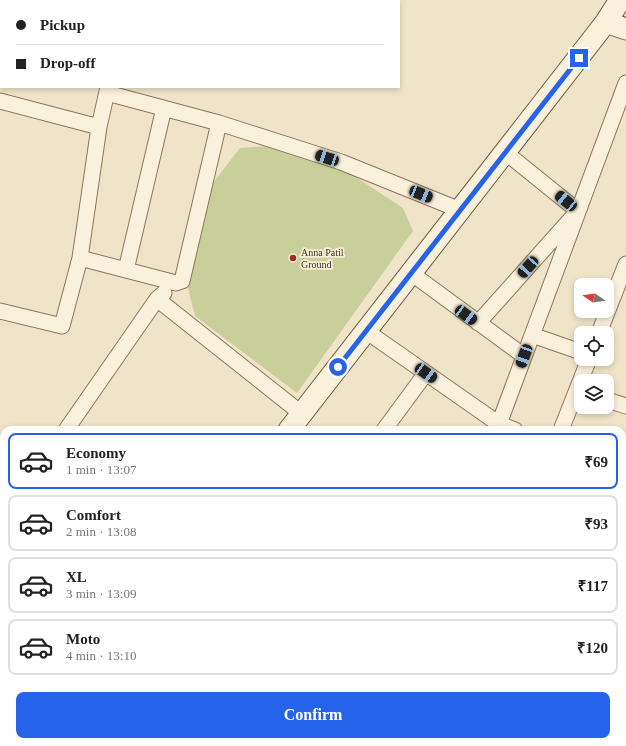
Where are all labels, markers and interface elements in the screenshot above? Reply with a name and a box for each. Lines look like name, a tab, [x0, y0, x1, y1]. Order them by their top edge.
text: Pickup	[40, 17, 85, 33]
route end	[570, 49, 588, 67]
text: Drop-off	[40, 55, 96, 71]
car	[314, 149, 340, 167]
car	[408, 184, 434, 204]
car	[553, 189, 579, 213]
place label: Anna Patil Ground	[301, 247, 344, 270]
marker: Anna Patil Ground	[288, 253, 298, 263]
car	[516, 254, 540, 280]
north arrow	[574, 278, 614, 318]
map controls	[574, 278, 614, 414]
car	[453, 303, 479, 327]
button: locate	[574, 326, 614, 366]
car	[514, 343, 534, 369]
route start	[329, 358, 347, 376]
car	[413, 361, 439, 385]
button: layers	[574, 374, 614, 414]
icon: car	[18, 443, 54, 479]
text: Economy	[66, 445, 126, 461]
text: ₹69	[584, 454, 608, 470]
text: 1 min · 13:07	[66, 462, 136, 477]
icon: car	[18, 505, 54, 541]
text: Comfort	[66, 507, 121, 523]
text: ₹93	[584, 516, 608, 532]
text: 2 min · 13:08	[66, 524, 136, 539]
icon: car	[18, 567, 54, 603]
text: XL	[66, 569, 87, 585]
text: ₹117	[578, 578, 608, 594]
text: 3 min · 13:09	[66, 586, 136, 601]
icon: car	[18, 629, 54, 665]
text: Moto	[66, 631, 100, 647]
text: ₹120	[577, 640, 608, 656]
text: 4 min · 13:10	[66, 648, 136, 663]
button: Confirm	[16, 692, 610, 738]

